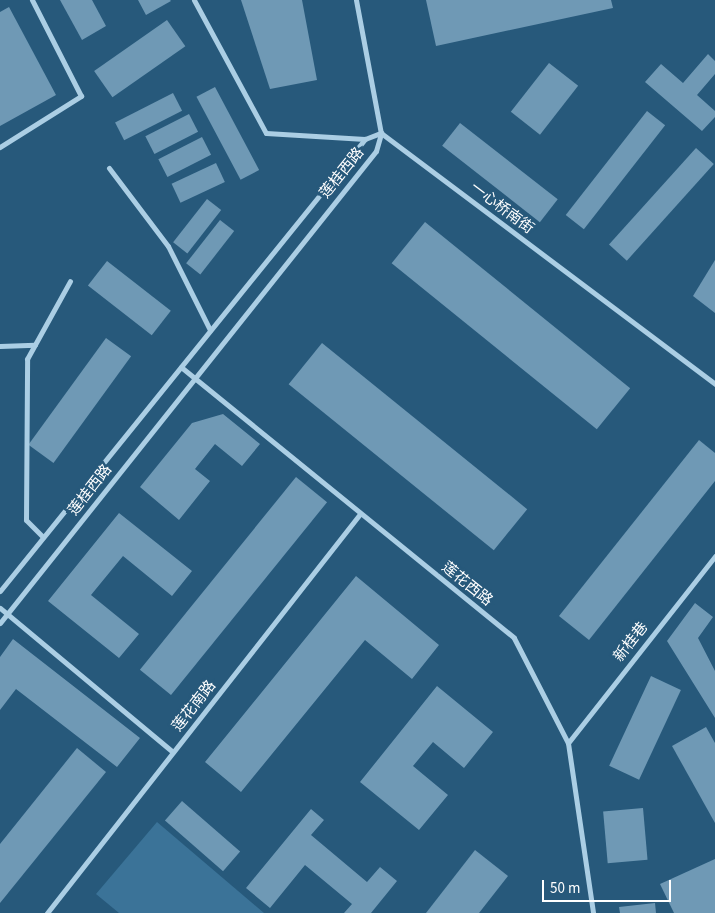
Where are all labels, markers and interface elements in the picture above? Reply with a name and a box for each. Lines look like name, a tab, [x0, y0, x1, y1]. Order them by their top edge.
street label: 莲桂西路	[316, 144, 368, 202]
street label: 一心桥南街	[467, 178, 537, 238]
street label: 莲桂西路	[64, 461, 116, 519]
street label: 莲花西路	[438, 558, 496, 610]
street label: 新桂巷	[610, 619, 652, 665]
street label: 莲花南路	[168, 677, 220, 735]
scale bar	[545, 870, 674, 902]
text: 50 m	[550, 878, 580, 899]

